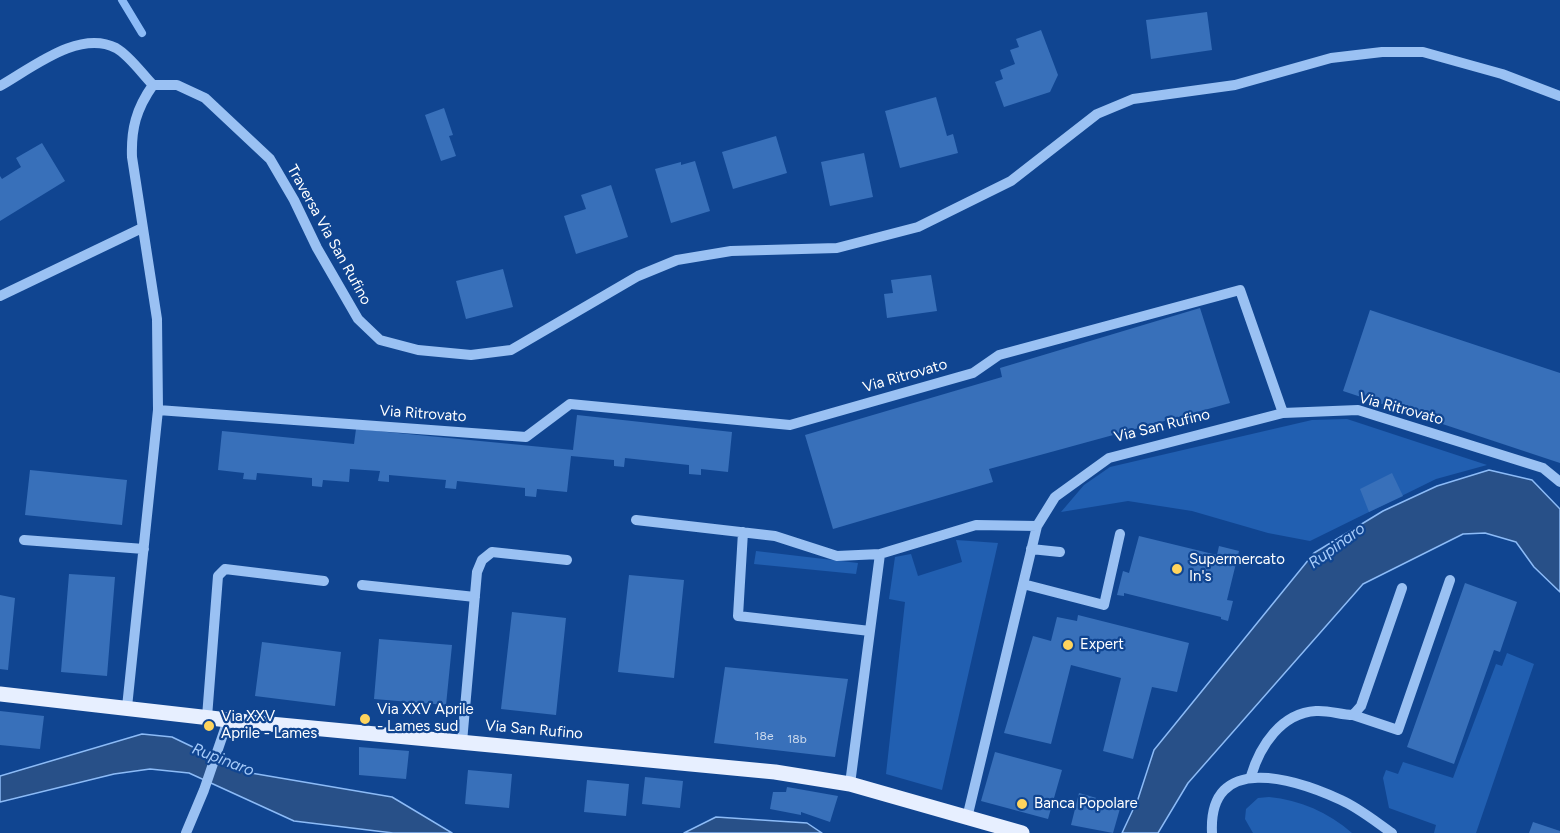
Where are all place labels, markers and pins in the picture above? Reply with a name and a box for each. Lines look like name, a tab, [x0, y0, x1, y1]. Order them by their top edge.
place label: Supermercato In's	[1189, 551, 1285, 586]
marker: Supermercato In's	[1170, 562, 1184, 576]
place label: Expert	[1080, 636, 1124, 654]
marker: Expert	[1061, 638, 1075, 652]
place label: Via XXV Aprile - Lames sud	[377, 701, 474, 736]
place label: Via XXV Aprile - Lames	[221, 708, 317, 743]
marker: Via XXV Aprile - Lames sud	[358, 712, 372, 726]
marker: Via XXV Aprile - Lames	[202, 719, 216, 733]
place label: Banca Popolare	[1034, 795, 1138, 813]
marker: Banca Popolare	[1015, 797, 1029, 811]

